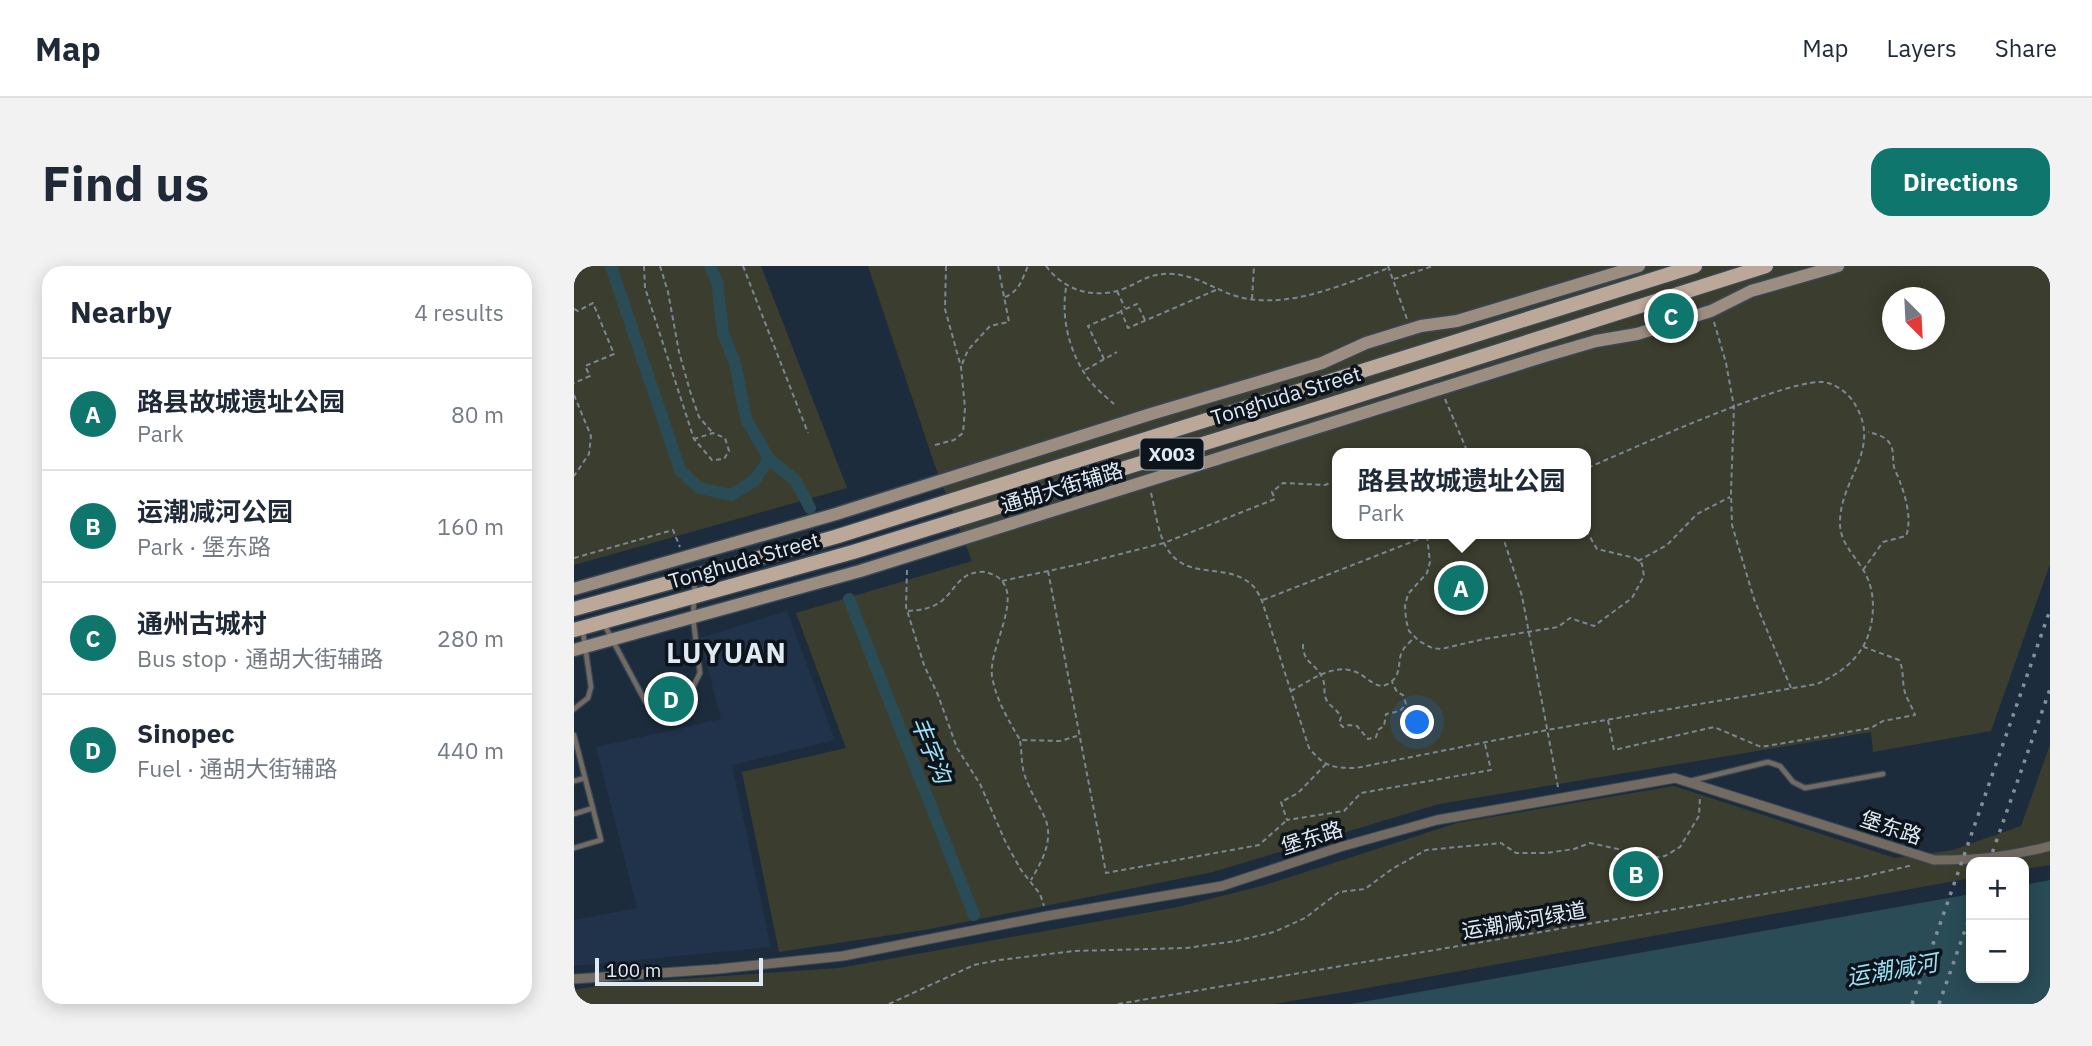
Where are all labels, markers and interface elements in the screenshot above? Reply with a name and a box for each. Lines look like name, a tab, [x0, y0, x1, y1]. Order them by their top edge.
text: Map	[35, 27, 101, 70]
text: Map	[1802, 32, 1849, 64]
text: Layers	[1887, 32, 1957, 64]
text: Share	[1995, 32, 2057, 64]
button: Directions	[1871, 148, 2050, 216]
text: Find us	[42, 151, 209, 214]
north arrow	[1882, 287, 1945, 350]
pin: C	[1648, 290, 1694, 342]
text: Nearby	[70, 292, 172, 331]
text: 4 results	[414, 297, 504, 327]
street label: Tonghuda Street	[1207, 359, 1364, 431]
text: 路县故城遗址公园	[137, 384, 345, 418]
text: A	[85, 399, 101, 429]
text: 80 m	[451, 399, 504, 429]
text: Park	[137, 418, 184, 448]
road number: X003	[1140, 438, 1204, 470]
popup	[1332, 448, 1591, 539]
street label: 通胡大街辅路	[997, 455, 1126, 519]
text: 路县故城遗址公园	[1357, 463, 1566, 497]
text: 运潮减河公园	[137, 494, 293, 528]
text: Park	[1357, 497, 1404, 527]
text: B	[85, 511, 101, 541]
text: 160 m	[437, 511, 504, 541]
street label: Tonghuda Street	[665, 525, 822, 595]
text: Park · 堡东路	[137, 531, 271, 561]
pin: A	[1438, 562, 1484, 614]
text: 通州古城村	[137, 606, 267, 640]
text: C	[86, 623, 100, 653]
text: 280 m	[437, 623, 504, 653]
district label: LUYUAN	[666, 634, 788, 671]
text: Bus stop · 通胡大街辅路	[137, 643, 383, 673]
pin: D	[648, 673, 694, 725]
your location	[1400, 705, 1434, 739]
water label: 丰字沟	[905, 712, 960, 790]
text: Sinopec	[137, 716, 235, 750]
text: D	[85, 735, 101, 765]
text: 440 m	[437, 735, 504, 765]
text: Fuel · 通胡大街辅路	[137, 753, 338, 783]
street label: 堡东路	[1857, 804, 1926, 850]
street label: 堡东路	[1277, 814, 1346, 860]
pin: B	[1613, 848, 1659, 900]
map controls	[1966, 857, 2029, 983]
button: +	[1966, 857, 2029, 920]
street label: 运潮减河绿道	[1459, 895, 1588, 945]
button: −	[1966, 920, 2029, 983]
water label: 运潮减河	[1844, 946, 1944, 992]
scale bar	[595, 955, 763, 987]
text: 100 m	[606, 958, 661, 982]

